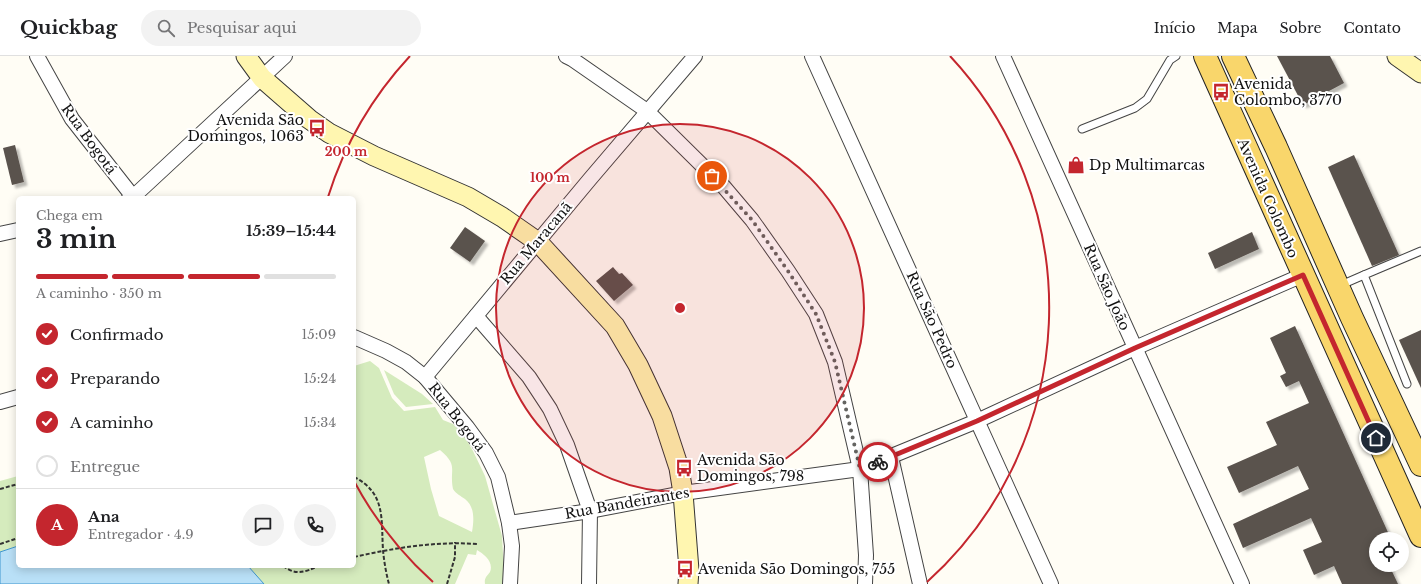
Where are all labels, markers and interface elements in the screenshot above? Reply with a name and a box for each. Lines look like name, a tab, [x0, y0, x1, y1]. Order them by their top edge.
search box	[141, 10, 421, 46]
text: Quickbag	[20, 16, 117, 39]
icon: search	[155, 17, 177, 39]
text: Pesquisar aqui	[187, 18, 297, 37]
text: Início	[1154, 19, 1195, 37]
text: Mapa	[1217, 19, 1258, 37]
text: Sobre	[1280, 19, 1321, 37]
text: Contato	[1343, 19, 1401, 37]
place label: Avenida Colombo, 3770	[1233, 75, 1342, 109]
bus stop icon: Avenida Colombo, 3770	[1211, 82, 1231, 102]
street label: Rua Bogotá	[57, 100, 121, 178]
place label: Avenida São Domingos, 1063	[187, 111, 304, 145]
bus stop icon: Avenida São Domingos, 1063	[307, 118, 327, 138]
street label: Avenida Colombo	[1233, 134, 1302, 261]
text: 200 m	[325, 144, 368, 159]
shop icon: Dp Multimarcas	[1066, 155, 1086, 175]
place label: Dp Multimarcas	[1089, 156, 1205, 174]
pin	[695, 159, 729, 193]
icon: bag	[701, 165, 723, 187]
text: 100 m	[530, 170, 571, 185]
street label: Rua Maracanã	[496, 198, 576, 288]
text: Chega em	[36, 207, 103, 224]
text: 15:39–15:44	[246, 221, 336, 240]
text: 3 min	[36, 223, 117, 255]
street label: Rua São João	[1080, 241, 1134, 333]
street label: Rua São Pedro	[903, 269, 961, 371]
text: A caminho · 350 m	[36, 285, 162, 302]
centre of rings	[673, 301, 687, 315]
icon: check	[36, 323, 58, 345]
text: Confirmado	[70, 325, 163, 344]
text: 15:09	[301, 326, 336, 343]
icon: check	[36, 367, 58, 389]
text: Preparando	[70, 369, 160, 388]
text: 15:24	[303, 370, 336, 387]
street label: Rua Bogotá	[425, 379, 490, 455]
icon: check	[36, 411, 58, 433]
text: A caminho	[70, 413, 153, 432]
text: 15:34	[303, 414, 336, 431]
pin	[1359, 421, 1393, 455]
icon: home	[1365, 427, 1387, 449]
courier	[858, 442, 898, 482]
place label: Avenida São Domingos, 798	[696, 451, 804, 485]
icon: bike	[867, 451, 889, 473]
text: Entregue	[70, 457, 140, 476]
bus stop icon: Avenida São Domingos, 798	[674, 458, 694, 478]
street label: Rua Bandeirantes	[563, 483, 691, 523]
button: chat	[242, 504, 284, 546]
button: phone	[294, 504, 336, 546]
text: Ana	[88, 507, 120, 526]
text: A	[51, 515, 63, 534]
text: Entregador · 4.9	[88, 526, 194, 543]
map controls	[1369, 532, 1409, 572]
button: locate	[1369, 532, 1409, 572]
bus stop icon: Avenida São Domingos, 755	[675, 559, 695, 579]
place label: Avenida São Domingos, 755	[697, 560, 895, 578]

